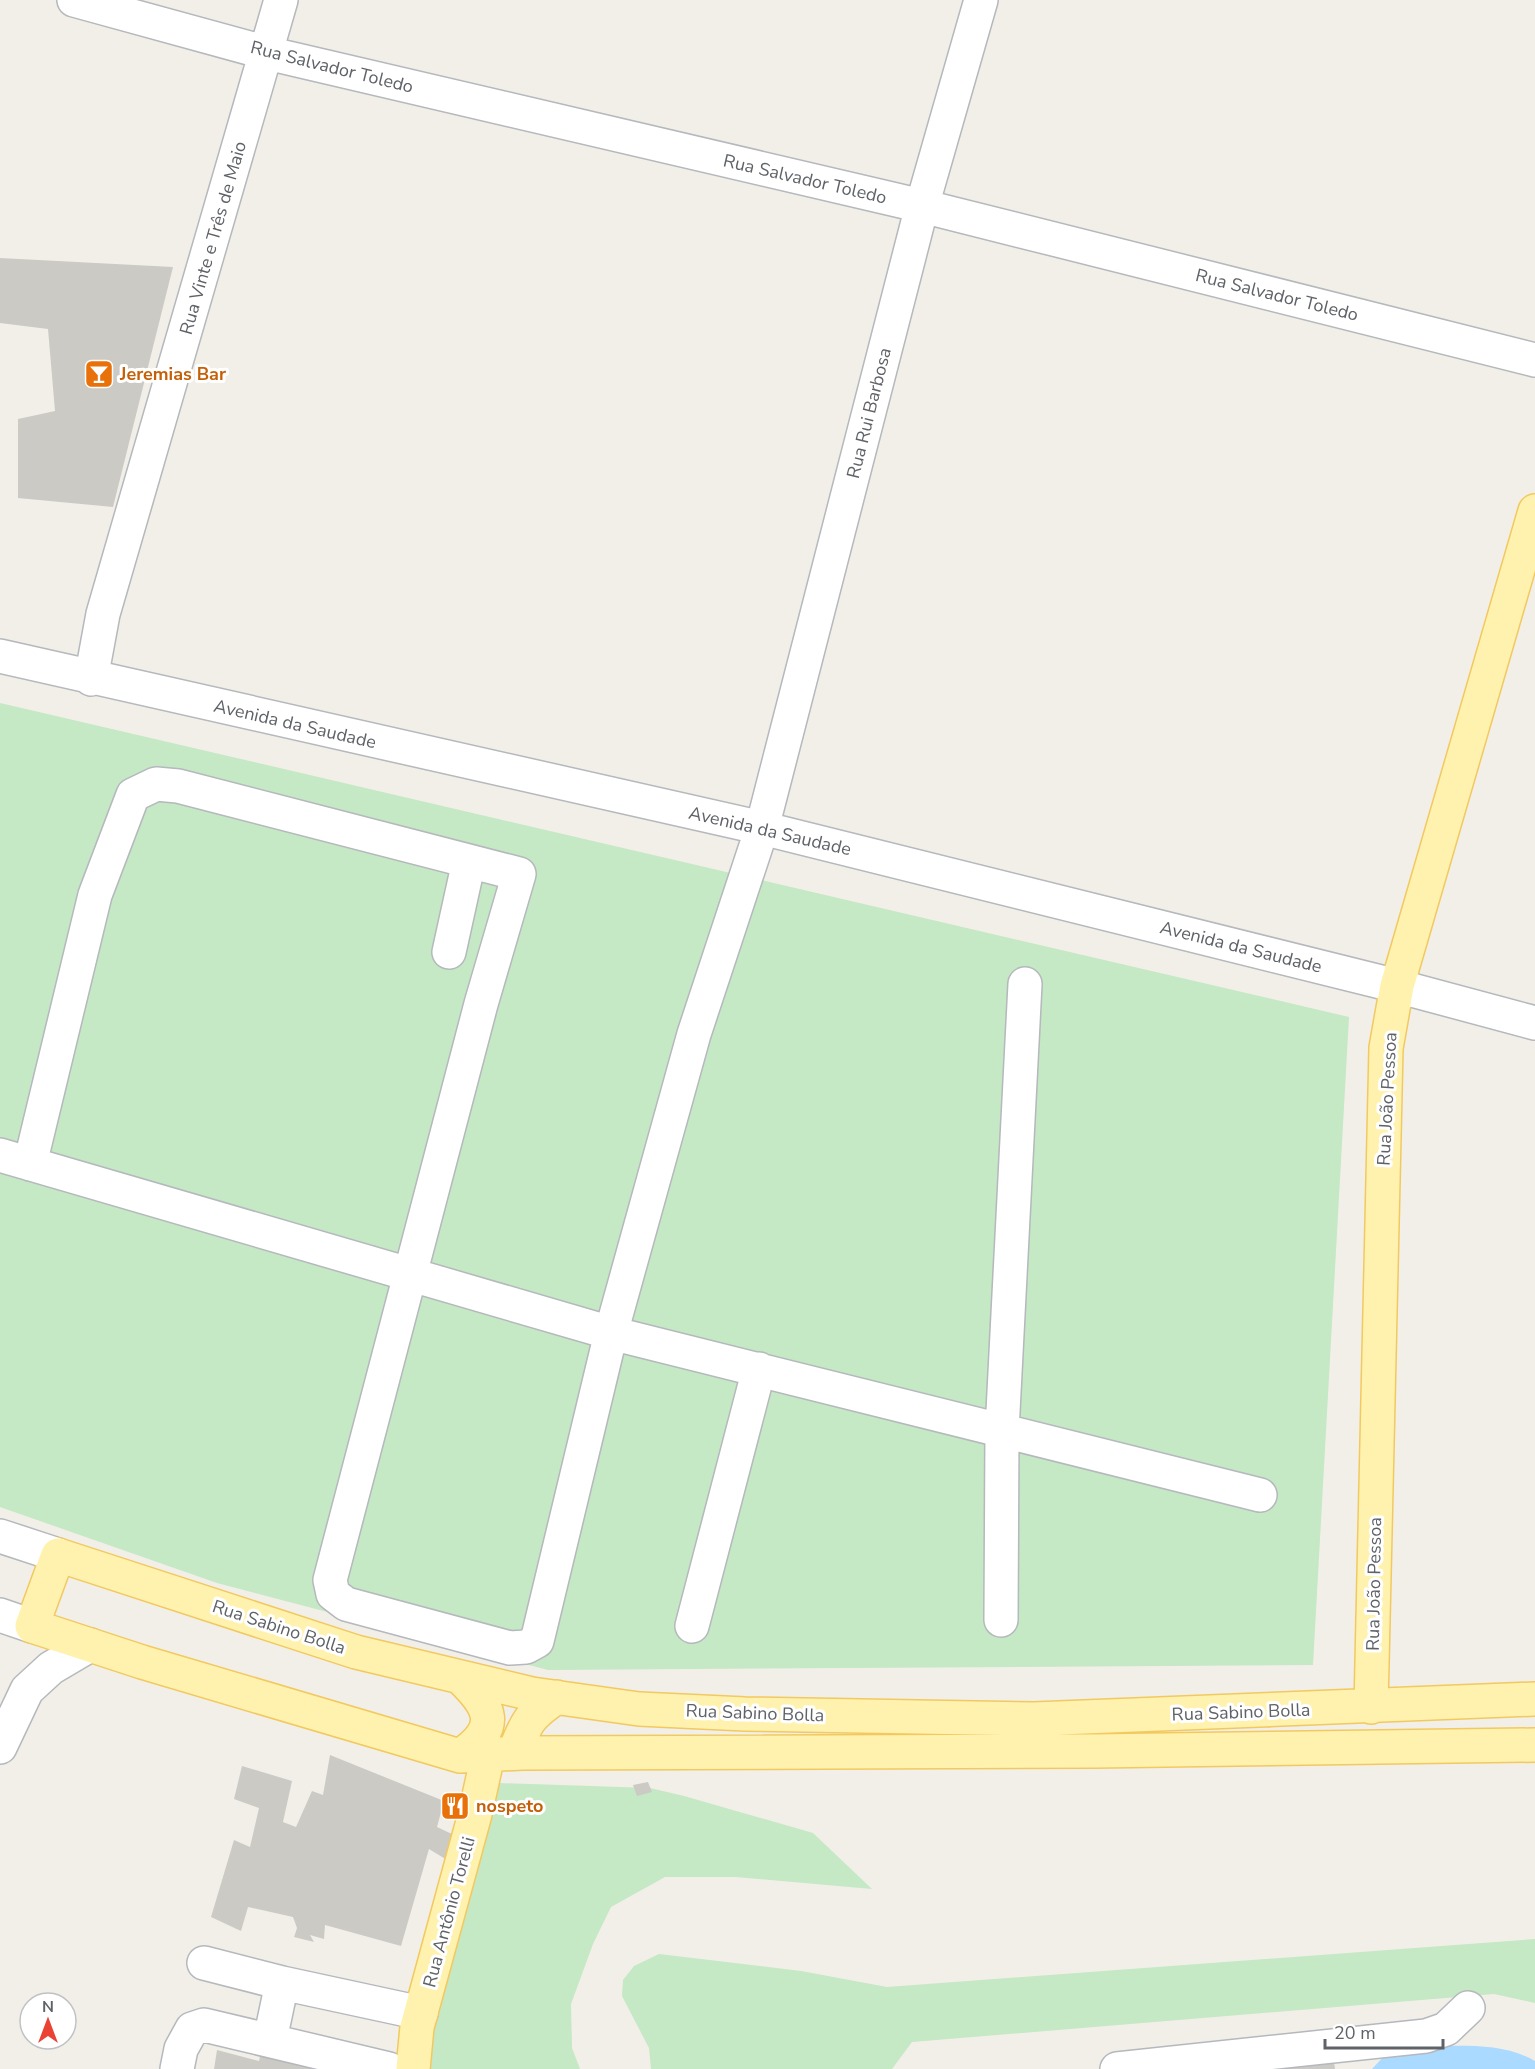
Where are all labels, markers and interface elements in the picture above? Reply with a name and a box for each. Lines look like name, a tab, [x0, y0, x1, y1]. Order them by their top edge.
street label: Rua Salvador Toledo	[248, 35, 416, 99]
street label: Rua Vinte e Três de Maio	[174, 138, 252, 338]
street label: Rua Salvador Toledo	[721, 149, 889, 209]
street label: Rua Salvador Toledo	[1193, 263, 1361, 327]
street label: Rua Rui Barbosa	[841, 345, 897, 481]
bar icon: Jeremias Bar	[83, 358, 115, 390]
place label: Jeremias Bar	[119, 362, 226, 386]
street label: Avenida da Saudade	[211, 694, 379, 754]
street label: Avenida da Saudade	[686, 801, 854, 861]
street label: Avenida da Saudade	[1158, 915, 1324, 979]
street label: Rua João Pessoa	[1372, 1032, 1402, 1166]
street label: Rua João Pessoa	[1361, 1517, 1387, 1651]
street label: Rua Sabino Bolla	[209, 1594, 349, 1660]
street label: Rua Sabino Bolla	[1171, 1698, 1311, 1726]
street label: Rua Sabino Bolla	[685, 1699, 825, 1727]
restaurant icon: nospeto	[439, 1790, 471, 1822]
place label: nospeto	[476, 1794, 543, 1818]
street label: Rua Antônio Torelli	[417, 1834, 481, 1990]
north arrow	[18, 1991, 78, 2051]
text: N	[42, 1996, 54, 2018]
scale bar	[1325, 2012, 1444, 2050]
text: 20 m	[1334, 2021, 1376, 2045]

